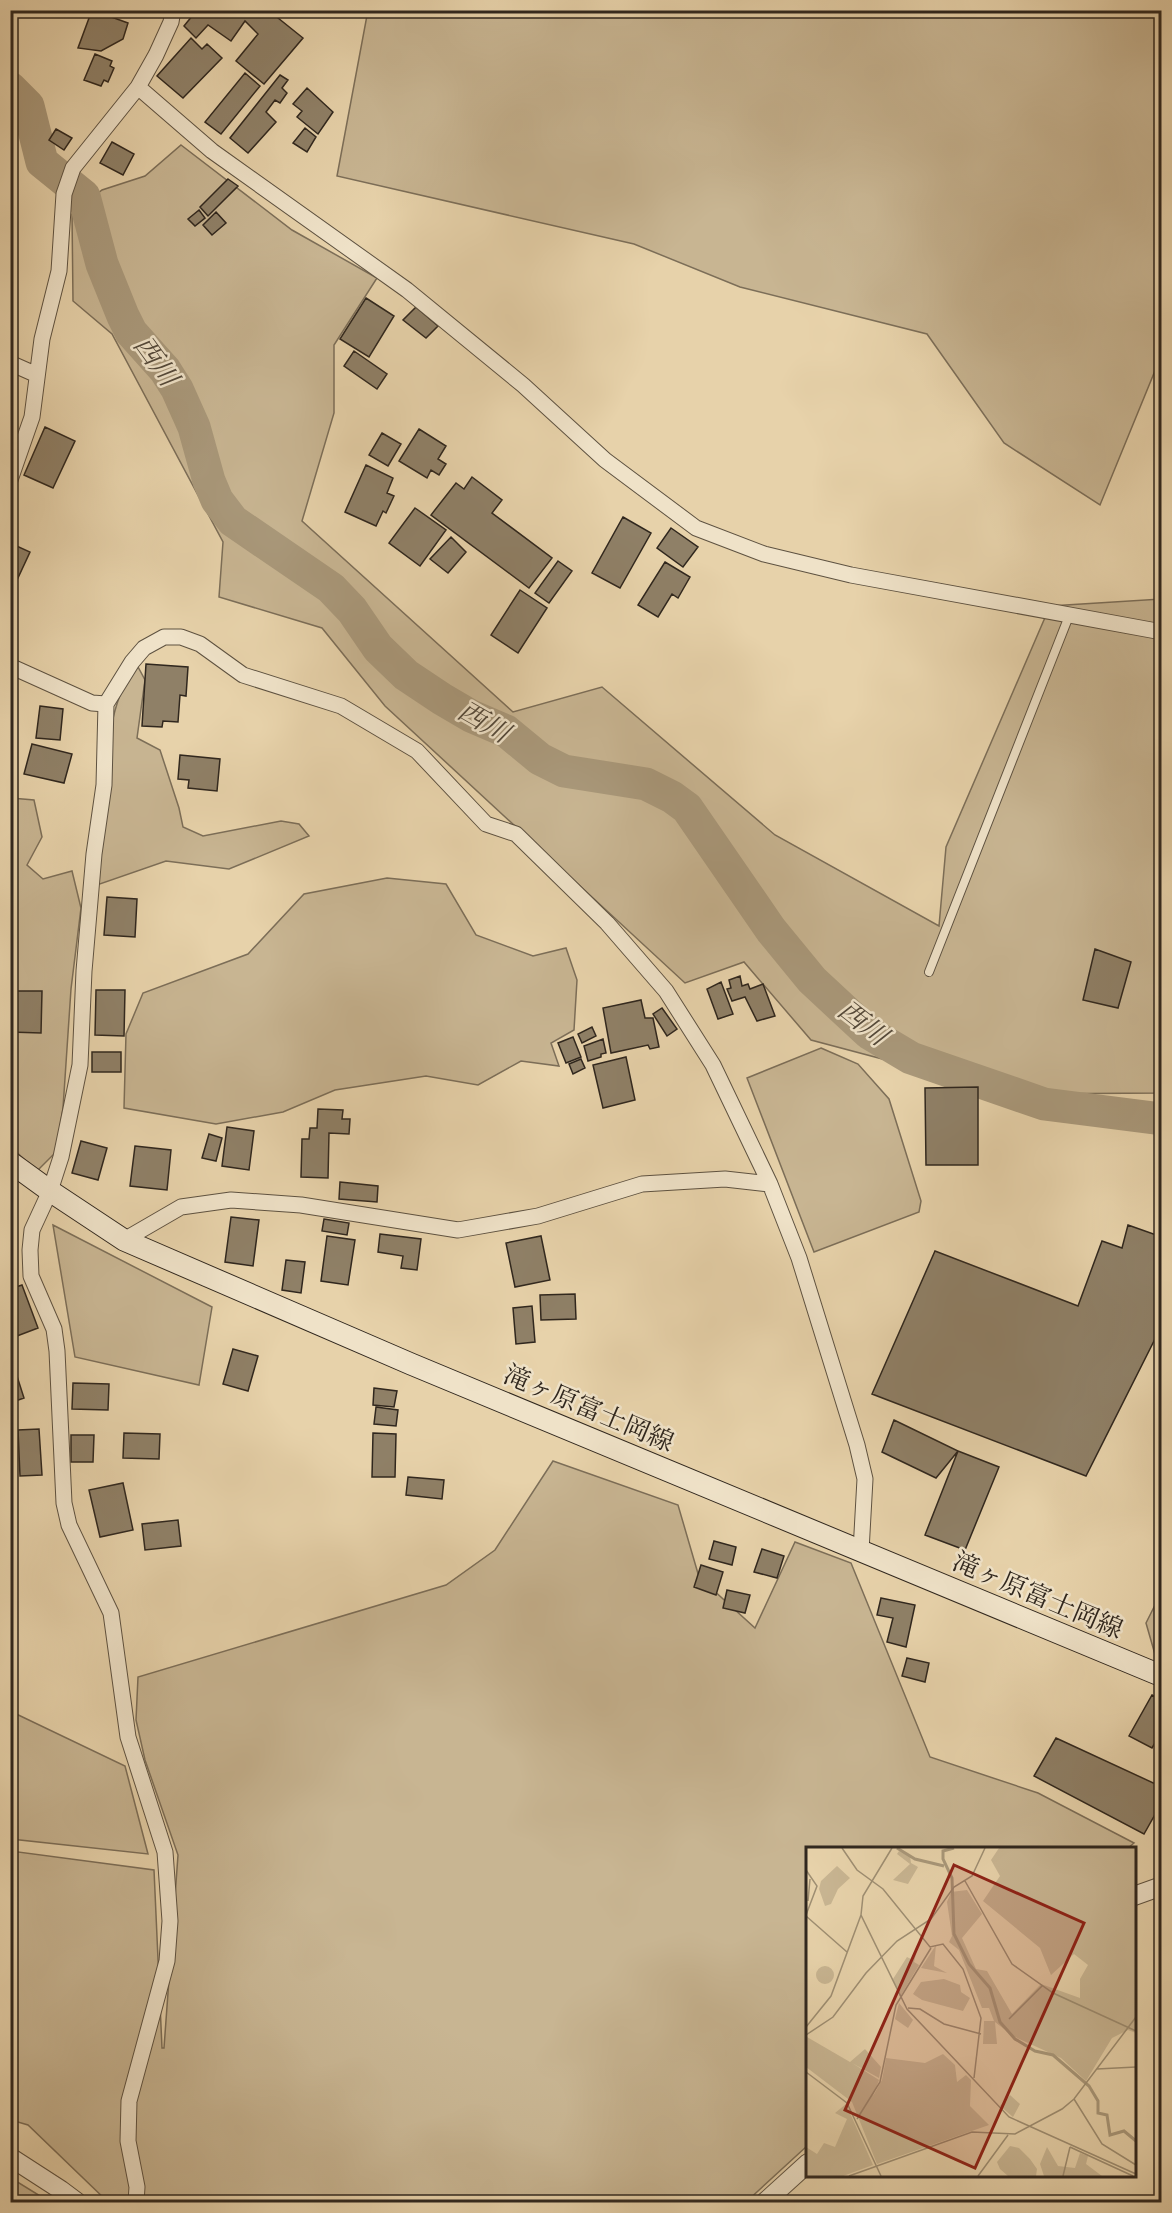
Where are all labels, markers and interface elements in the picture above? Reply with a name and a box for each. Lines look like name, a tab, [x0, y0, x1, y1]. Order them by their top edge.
water label: 西川	[125, 329, 188, 396]
water label: 西川	[451, 693, 519, 753]
water label: 西川	[830, 992, 898, 1056]
street label: 滝ヶ原富士岡線	[498, 1357, 679, 1460]
street label: 滝ヶ原富士岡線	[947, 1544, 1128, 1647]
inset map	[806, 1847, 1136, 2177]

